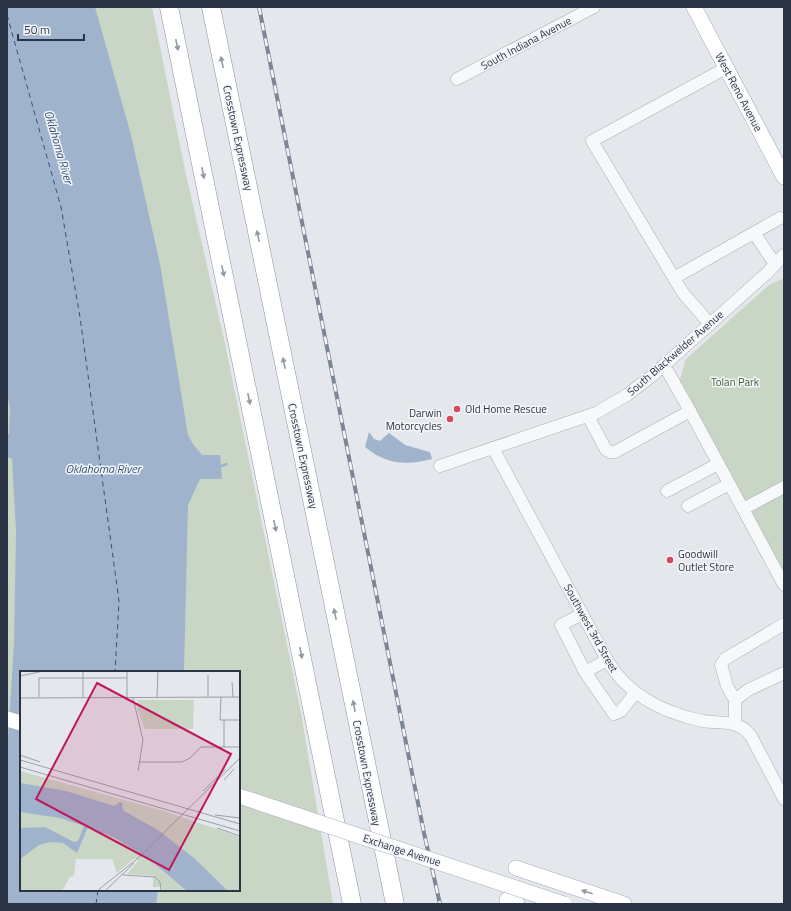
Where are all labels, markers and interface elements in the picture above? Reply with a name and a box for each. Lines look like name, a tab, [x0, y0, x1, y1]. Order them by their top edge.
street label: South Indiana Avenue	[478, 12, 574, 74]
scale bar	[18, 16, 84, 42]
text: 50 m	[24, 20, 50, 39]
one-way arrow	[174, 39, 180, 51]
street label: West Reno Avenue	[711, 50, 767, 135]
one-way arrow	[219, 56, 225, 68]
street label: Crosstown Expressway	[219, 84, 257, 193]
water label: Oklahoma River	[40, 108, 79, 188]
one-way arrow	[200, 166, 206, 179]
one-way arrow	[254, 230, 260, 242]
one-way arrow	[220, 265, 226, 278]
street label: South Blackwelder Avenue	[623, 306, 727, 399]
one-way arrow	[280, 357, 286, 369]
park label: Tolan Park	[711, 374, 760, 390]
one-way arrow	[246, 393, 252, 405]
place label: Old Home Rescue	[465, 401, 547, 417]
street label: Crosstown Expressway	[284, 402, 322, 511]
marker: Old Home Rescue	[452, 404, 462, 414]
place label: Darwin Motorcycles	[386, 405, 442, 434]
marker: Darwin Motorcycles	[445, 414, 455, 424]
water label: Oklahoma River	[65, 459, 143, 478]
one-way arrow	[272, 520, 278, 532]
place label: Goodwill Outlet Store	[678, 546, 735, 575]
marker: Goodwill Outlet Store	[665, 555, 675, 565]
street label: Southwest 3rd Street	[560, 581, 622, 675]
one-way arrow	[332, 608, 338, 620]
one-way arrow	[298, 647, 304, 660]
inset map	[20, 671, 240, 891]
one-way arrow	[350, 700, 356, 712]
street label: Crosstown Expressway	[349, 719, 385, 828]
street label: Exchange Avenue	[361, 830, 443, 870]
one-way arrow	[581, 888, 593, 894]

